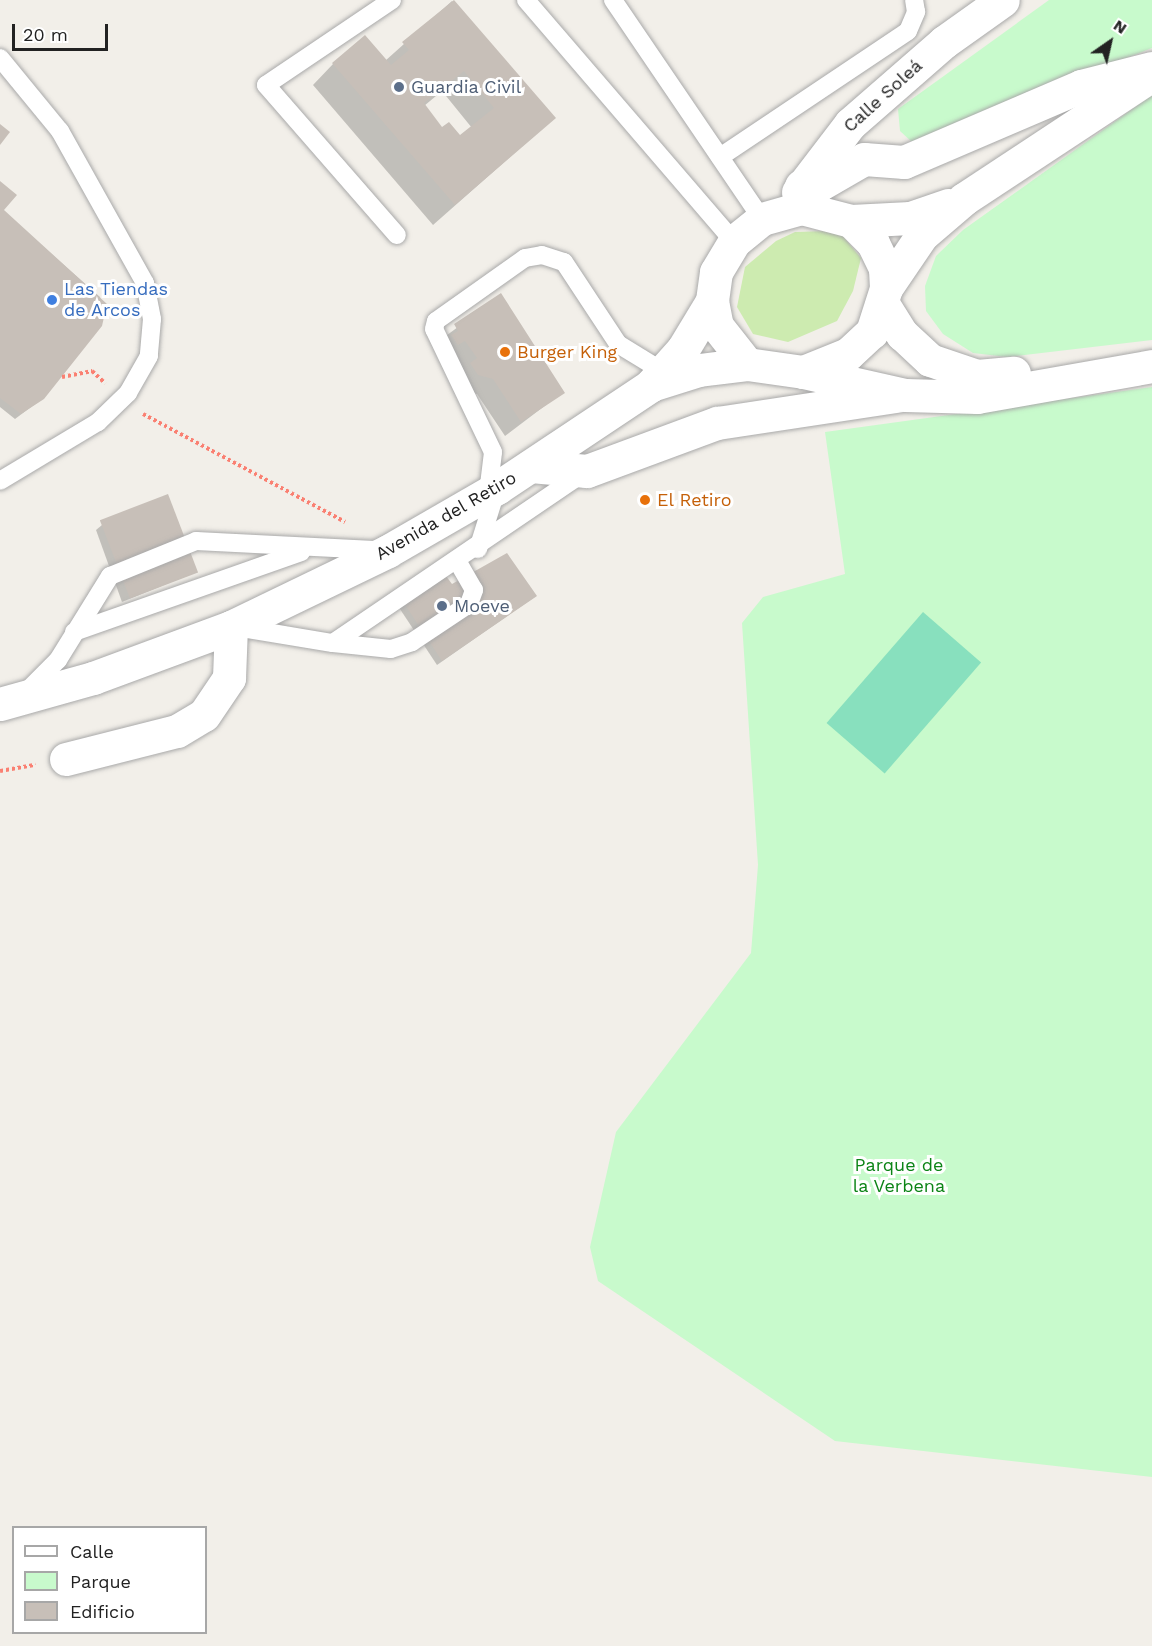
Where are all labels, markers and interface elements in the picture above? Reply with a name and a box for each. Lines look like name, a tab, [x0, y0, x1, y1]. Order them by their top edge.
scale bar	[15, 12, 111, 50]
north arrow	[1080, 12, 1140, 72]
text: N	[1110, 15, 1131, 38]
text: 20 m	[23, 24, 68, 45]
street label: Calle Soleá	[839, 55, 927, 137]
place label: Guardia Civil	[411, 76, 522, 98]
marker: Guardia Civil	[392, 80, 406, 94]
place label: Las Tiendas de Arcos	[64, 279, 168, 322]
marker: Las Tiendas de Arcos	[45, 293, 59, 307]
place label: Burger King	[517, 341, 618, 363]
marker: Burger King	[498, 345, 512, 359]
street label: Avenida del Retiro	[371, 467, 521, 565]
place label: El Retiro	[657, 489, 732, 511]
marker: El Retiro	[638, 493, 652, 507]
place label: Moeve	[454, 595, 510, 617]
marker: Moeve	[435, 599, 449, 613]
park label: Parque de la Verbena	[852, 1155, 946, 1198]
legend	[12, 1526, 207, 1634]
text: Calle	[70, 1541, 114, 1562]
text: Parque	[70, 1571, 131, 1592]
text: Edificio	[70, 1601, 135, 1622]

